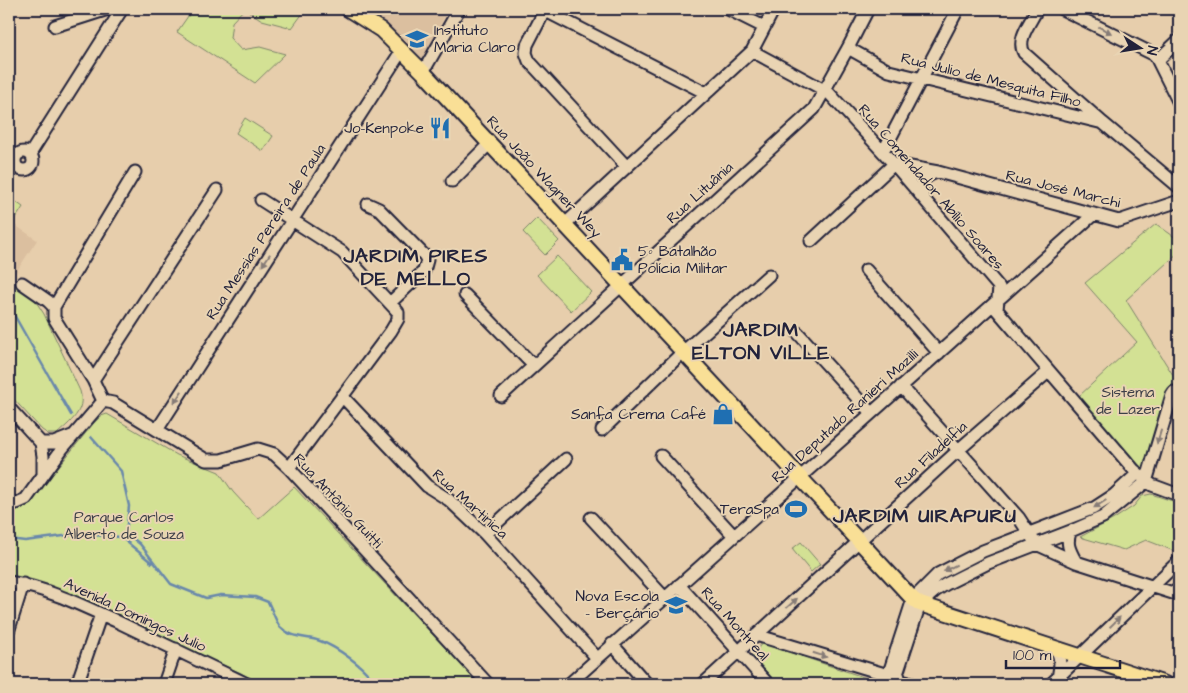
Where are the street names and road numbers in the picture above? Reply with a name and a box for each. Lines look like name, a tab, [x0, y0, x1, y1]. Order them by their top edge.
street label: Rua Julio de Mesquita Filho	[899, 47, 1084, 113]
street label: Rua Comendador Abílio Soares	[853, 100, 1009, 275]
street label: Rua João Wagner Wey	[481, 111, 606, 243]
street label: Rua Messias Pereira de Paula	[201, 140, 331, 324]
street label: Rua Lituânia	[662, 157, 738, 229]
street label: Rua José Marchi	[1003, 165, 1123, 214]
street label: Rua Deputado Ranieri Mazilli	[767, 344, 924, 488]
street label: Rua Filadelfia	[890, 416, 972, 493]
street label: Rua Antônio Guitti	[289, 449, 388, 553]
street label: Rua Martinica	[427, 464, 513, 544]
street label: Avenida Domingos Julio	[60, 573, 210, 658]
street label: Rua Montreal	[696, 583, 774, 665]

